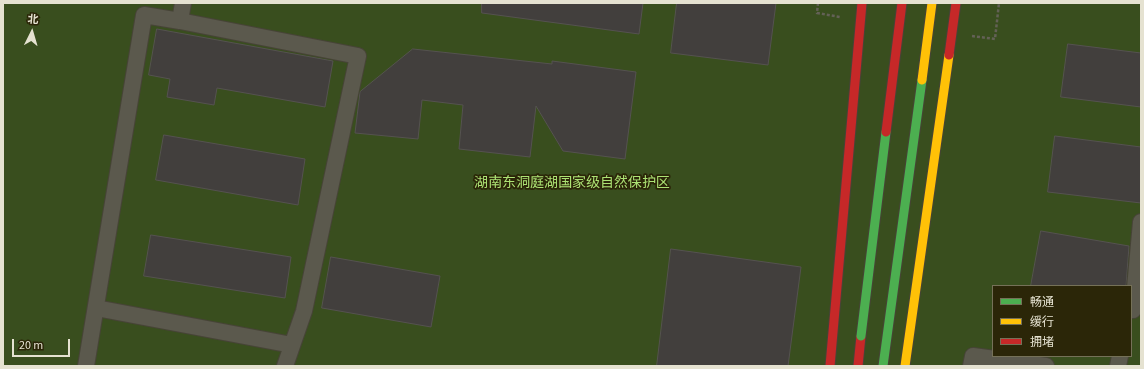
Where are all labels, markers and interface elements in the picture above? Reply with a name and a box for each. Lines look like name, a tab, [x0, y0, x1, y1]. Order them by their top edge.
north arrow	[12, 12, 52, 52]
text: 北	[27, 12, 39, 27]
park label: 湖南东洞庭湖国家级自然保护区	[474, 176, 670, 192]
legend	[992, 285, 1132, 357]
text: 畅通	[1030, 294, 1054, 311]
text: 缓行	[1030, 314, 1054, 331]
scale bar	[14, 331, 72, 357]
text: 拥堵	[1030, 334, 1054, 351]
text: 20 m	[19, 337, 43, 354]

